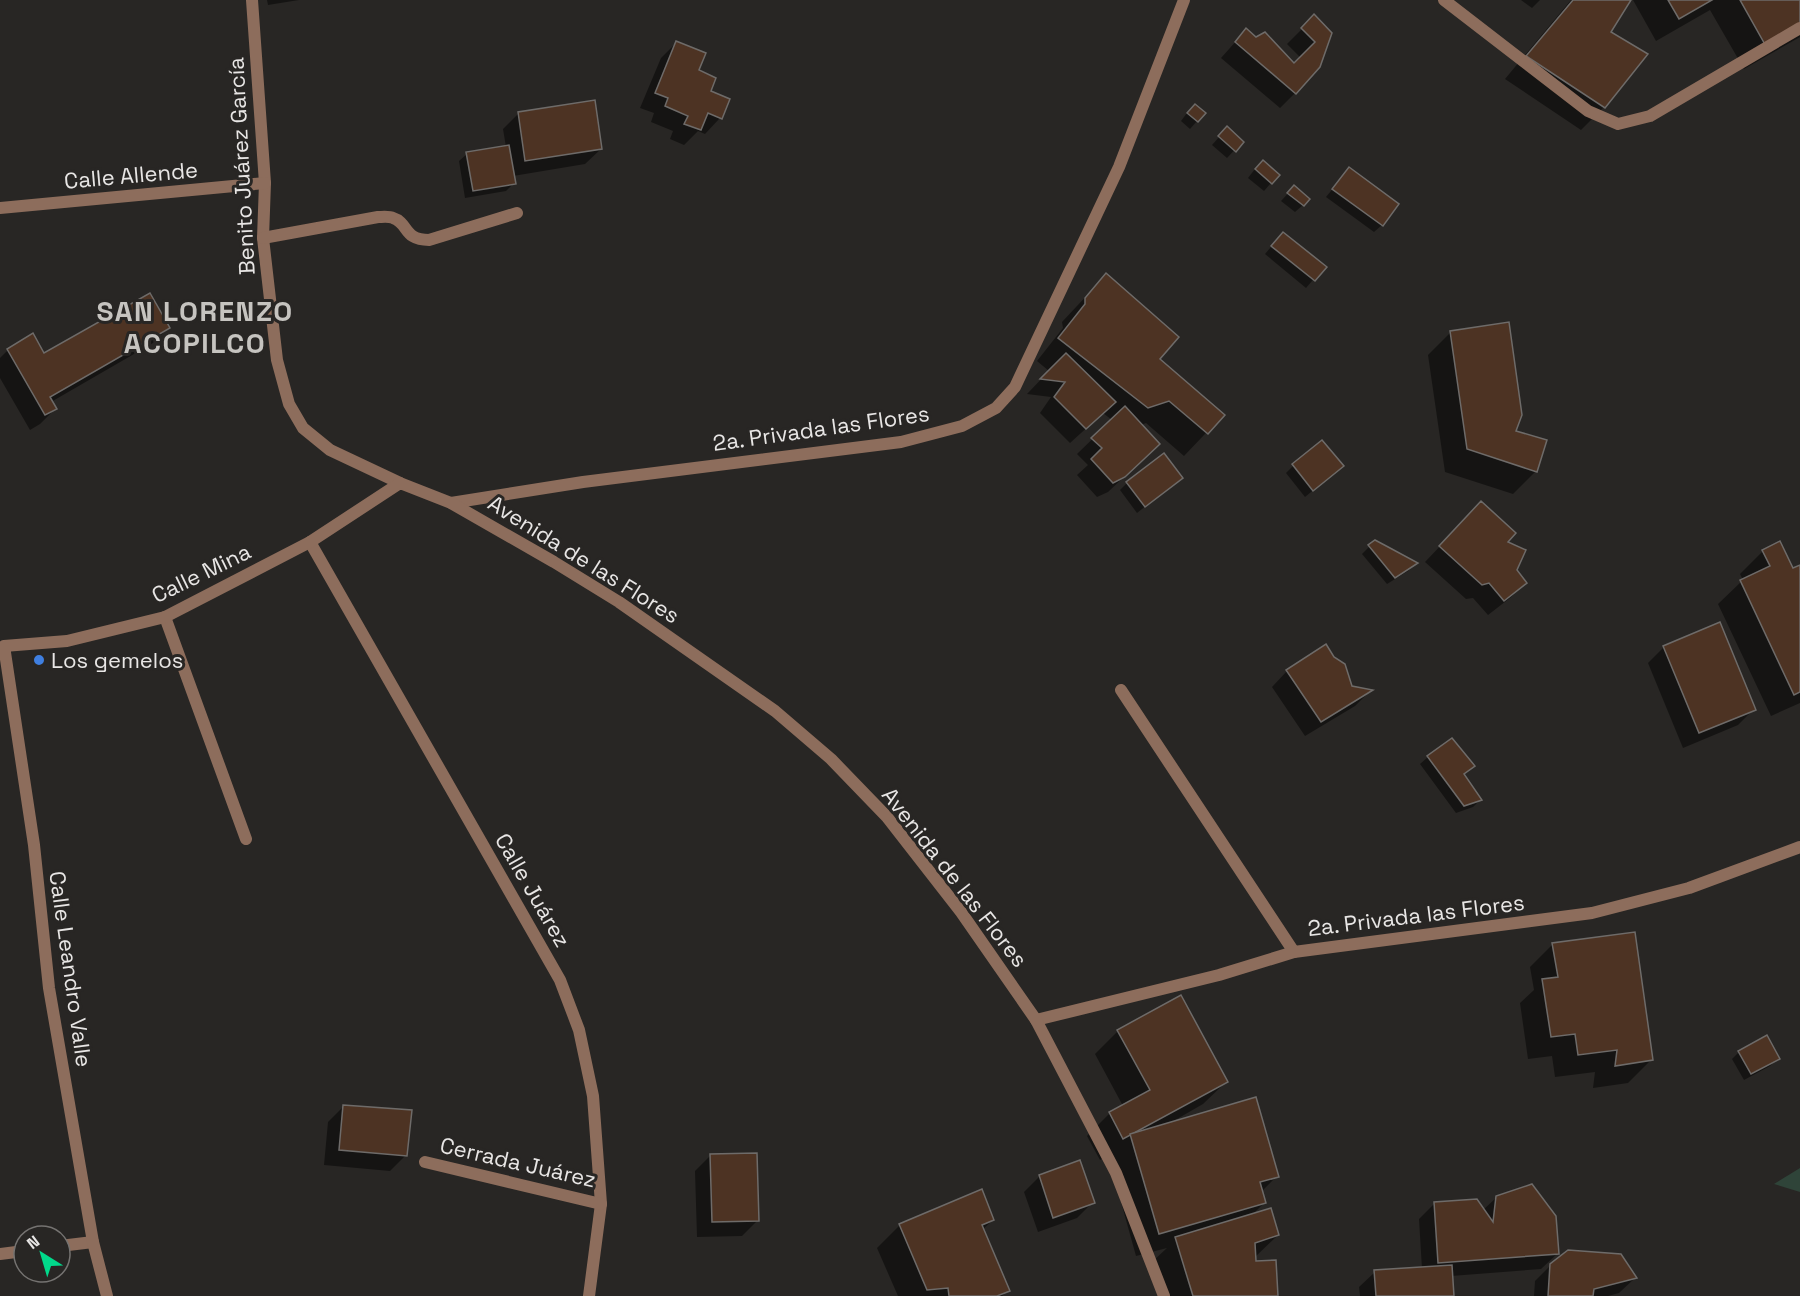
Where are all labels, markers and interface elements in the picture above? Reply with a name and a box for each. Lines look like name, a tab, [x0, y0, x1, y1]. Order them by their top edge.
street label: Benito Juárez García	[221, 56, 261, 276]
street label: Calle Allende	[63, 155, 199, 195]
district label: SAN LORENZO ACOPILCO	[96, 293, 294, 361]
street label: 2a. Privada las Flores	[711, 399, 931, 457]
street label: Avenida de las Flores	[483, 489, 685, 629]
street label: Calle Mina	[147, 537, 255, 609]
place label: Los gemelos	[51, 646, 183, 674]
marker: Los gemelos	[32, 653, 46, 667]
street label: Avenida de las Flores	[876, 781, 1034, 973]
street label: Calle Juárez	[489, 828, 577, 952]
street label: Calle Leandro Valle	[43, 869, 99, 1069]
street label: 2a. Privada las Flores	[1306, 888, 1526, 942]
street label: Cerrada Juárez	[437, 1130, 599, 1194]
north arrow	[12, 1224, 72, 1284]
text: N	[23, 1231, 44, 1254]

